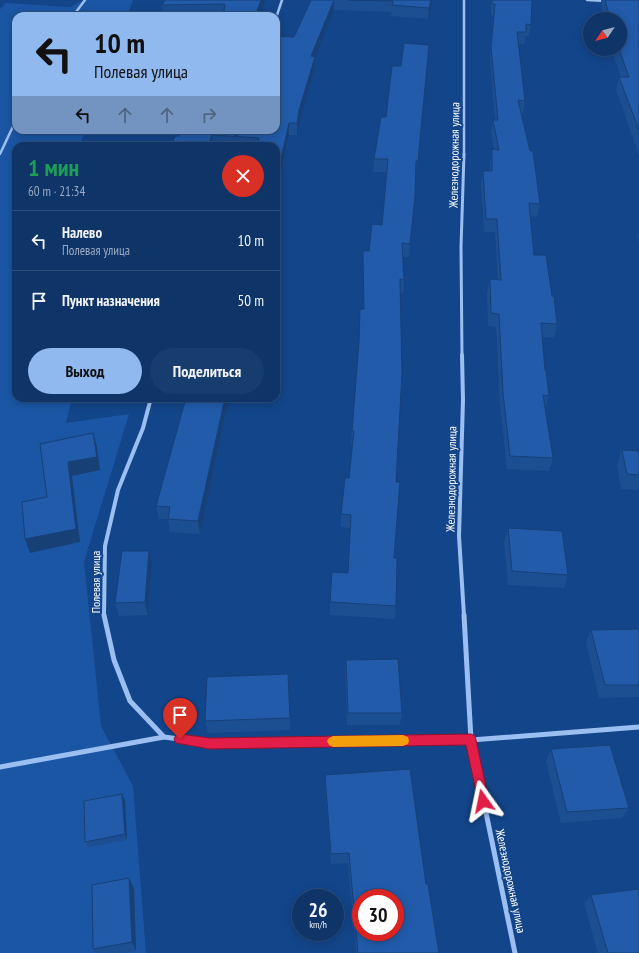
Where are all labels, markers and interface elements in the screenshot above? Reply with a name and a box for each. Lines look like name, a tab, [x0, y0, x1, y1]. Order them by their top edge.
north arrow	[583, 12, 627, 56]
map controls	[583, 12, 627, 56]
text: 10 m	[94, 24, 145, 61]
icon: left	[28, 28, 80, 80]
text: Полевая улица	[94, 60, 188, 83]
street label: Железнодорожная улица	[446, 102, 462, 209]
icon: left	[72, 104, 94, 126]
icon: ahead	[114, 104, 136, 126]
icon: ahead	[156, 104, 178, 126]
icon: right	[198, 104, 220, 126]
text: 1 мин	[28, 152, 79, 183]
button: close	[222, 155, 264, 197]
text: 60 m · 21:34	[28, 183, 85, 200]
text: Налево	[62, 223, 102, 242]
icon: left	[28, 230, 50, 252]
text: 10 m	[238, 231, 264, 250]
text: Полевая улица	[62, 242, 130, 259]
icon: arrive	[28, 290, 50, 312]
text: Пункт назначения	[62, 291, 160, 310]
text: 50 m	[238, 291, 264, 310]
button: Выход	[28, 348, 142, 394]
button: Поделиться	[150, 348, 264, 394]
street label: Железнодорожная улица	[443, 426, 459, 533]
street label: Полевая улица	[88, 550, 103, 613]
pin	[163, 698, 197, 739]
icon: arrive	[169, 704, 191, 726]
position arrow	[462, 780, 504, 822]
street label: Железнодорожная улица	[492, 827, 529, 934]
speed limit sign: 30	[352, 889, 404, 941]
text: 26	[308, 897, 328, 923]
text: km/h	[309, 918, 327, 931]

